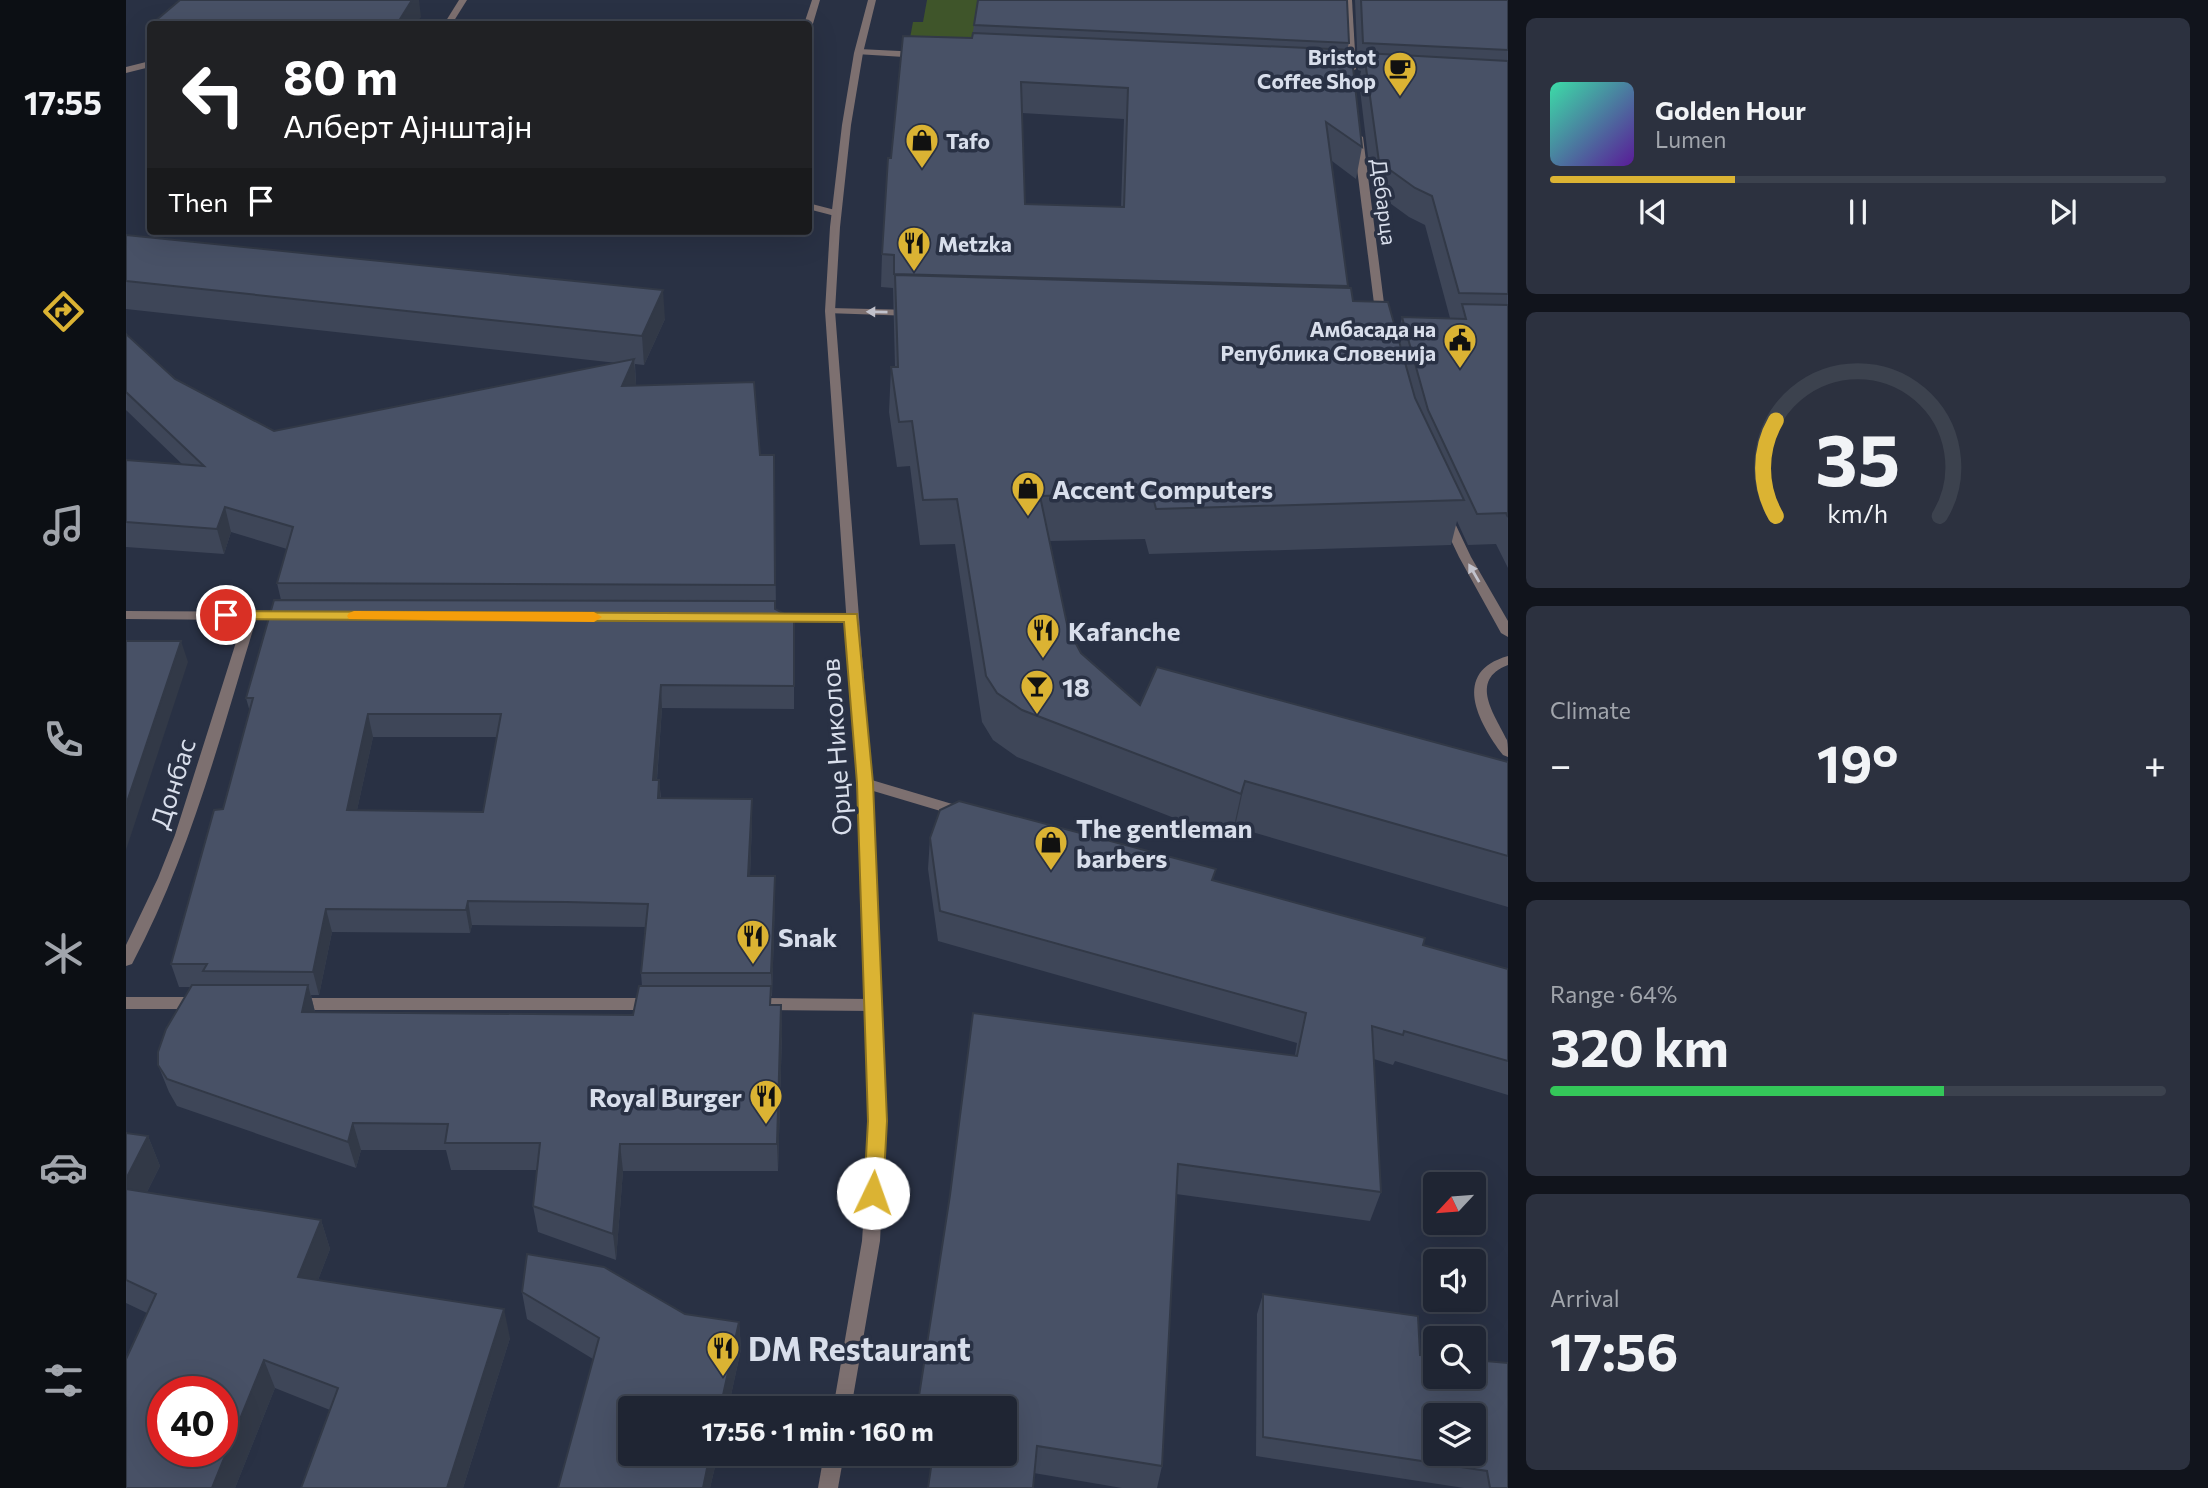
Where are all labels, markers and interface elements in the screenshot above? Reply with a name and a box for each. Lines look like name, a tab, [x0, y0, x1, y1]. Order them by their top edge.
place label: Bristot Coffee Shop	[1257, 44, 1376, 93]
text: 80 m	[283, 45, 398, 105]
icon: left	[168, 49, 259, 140]
cafe icon: Bristot Coffee Shop	[1381, 49, 1419, 98]
text: 17:55	[24, 82, 102, 122]
text: Golden Hour	[1655, 94, 1806, 125]
text: Алберт Ајнштајн	[283, 105, 533, 145]
shop icon: Tafo	[903, 121, 941, 170]
text: Lumen	[1655, 125, 1726, 153]
place label: Tafo	[946, 128, 990, 153]
street label: Дебарца	[1367, 158, 1403, 246]
icon: arrive	[242, 182, 280, 220]
text: Then	[168, 186, 228, 217]
icon: previous	[1634, 193, 1672, 231]
icon: pause	[1839, 193, 1877, 231]
icon: next	[2044, 193, 2082, 231]
restaurant icon: Metzka	[895, 224, 933, 273]
place label: Metzka	[938, 231, 1012, 256]
icon: directions	[39, 287, 88, 336]
one-way arrow	[865, 306, 887, 318]
place label: Амбасада на Република Словенија	[1221, 316, 1436, 365]
public building icon: Амбасада на Република Словенија	[1441, 321, 1479, 370]
text: 35	[1816, 412, 1900, 501]
shop icon: Accent Computers	[1009, 469, 1047, 518]
place label: Accent Computers	[1052, 473, 1273, 504]
text: km/h	[1828, 498, 1888, 528]
icon: music	[39, 501, 88, 550]
one-way arrow	[1468, 564, 1480, 583]
pin	[196, 585, 256, 645]
icon: arrive	[207, 596, 245, 634]
restaurant icon: Kafanche	[1024, 611, 1062, 660]
place label: Kafanche	[1068, 615, 1180, 646]
street label: Орце Николов	[813, 657, 857, 837]
bar icon: 18	[1018, 667, 1056, 716]
place label: 18	[1062, 671, 1090, 702]
text: Climate	[1550, 696, 1631, 724]
icon: phone	[39, 715, 88, 764]
text: 19°	[1817, 730, 1898, 794]
street label: Донбас	[143, 734, 201, 832]
text: −	[1550, 740, 1572, 787]
text: +	[2144, 740, 2166, 787]
place label: The gentleman barbers	[1076, 812, 1252, 873]
shop icon: The gentleman barbers	[1032, 823, 1070, 872]
restaurant icon: Snak	[734, 917, 772, 966]
place label: Snak	[778, 921, 837, 952]
icon: climate	[39, 929, 88, 978]
text: Range · 64%	[1550, 980, 1677, 1008]
text: 320 km	[1550, 1014, 1729, 1078]
restaurant icon: Royal Burger	[747, 1077, 785, 1126]
place label: Royal Burger	[589, 1081, 742, 1112]
icon: car	[39, 1143, 88, 1192]
position arrow	[836, 1156, 910, 1230]
north arrow	[1423, 1172, 1486, 1236]
map controls	[1423, 1172, 1486, 1466]
button: sound	[1423, 1249, 1486, 1312]
text: Arrival	[1550, 1284, 1620, 1312]
text: 17:56	[1550, 1318, 1678, 1382]
button: search	[1423, 1326, 1486, 1389]
place label: DM Restaurant	[748, 1328, 971, 1368]
restaurant icon: DM Restaurant	[704, 1329, 742, 1378]
icon: filters	[39, 1356, 88, 1405]
speed limit sign: 40	[147, 1376, 238, 1467]
button: layers	[1423, 1403, 1486, 1466]
text: 17:56 · 1 min · 160 m	[701, 1415, 934, 1446]

